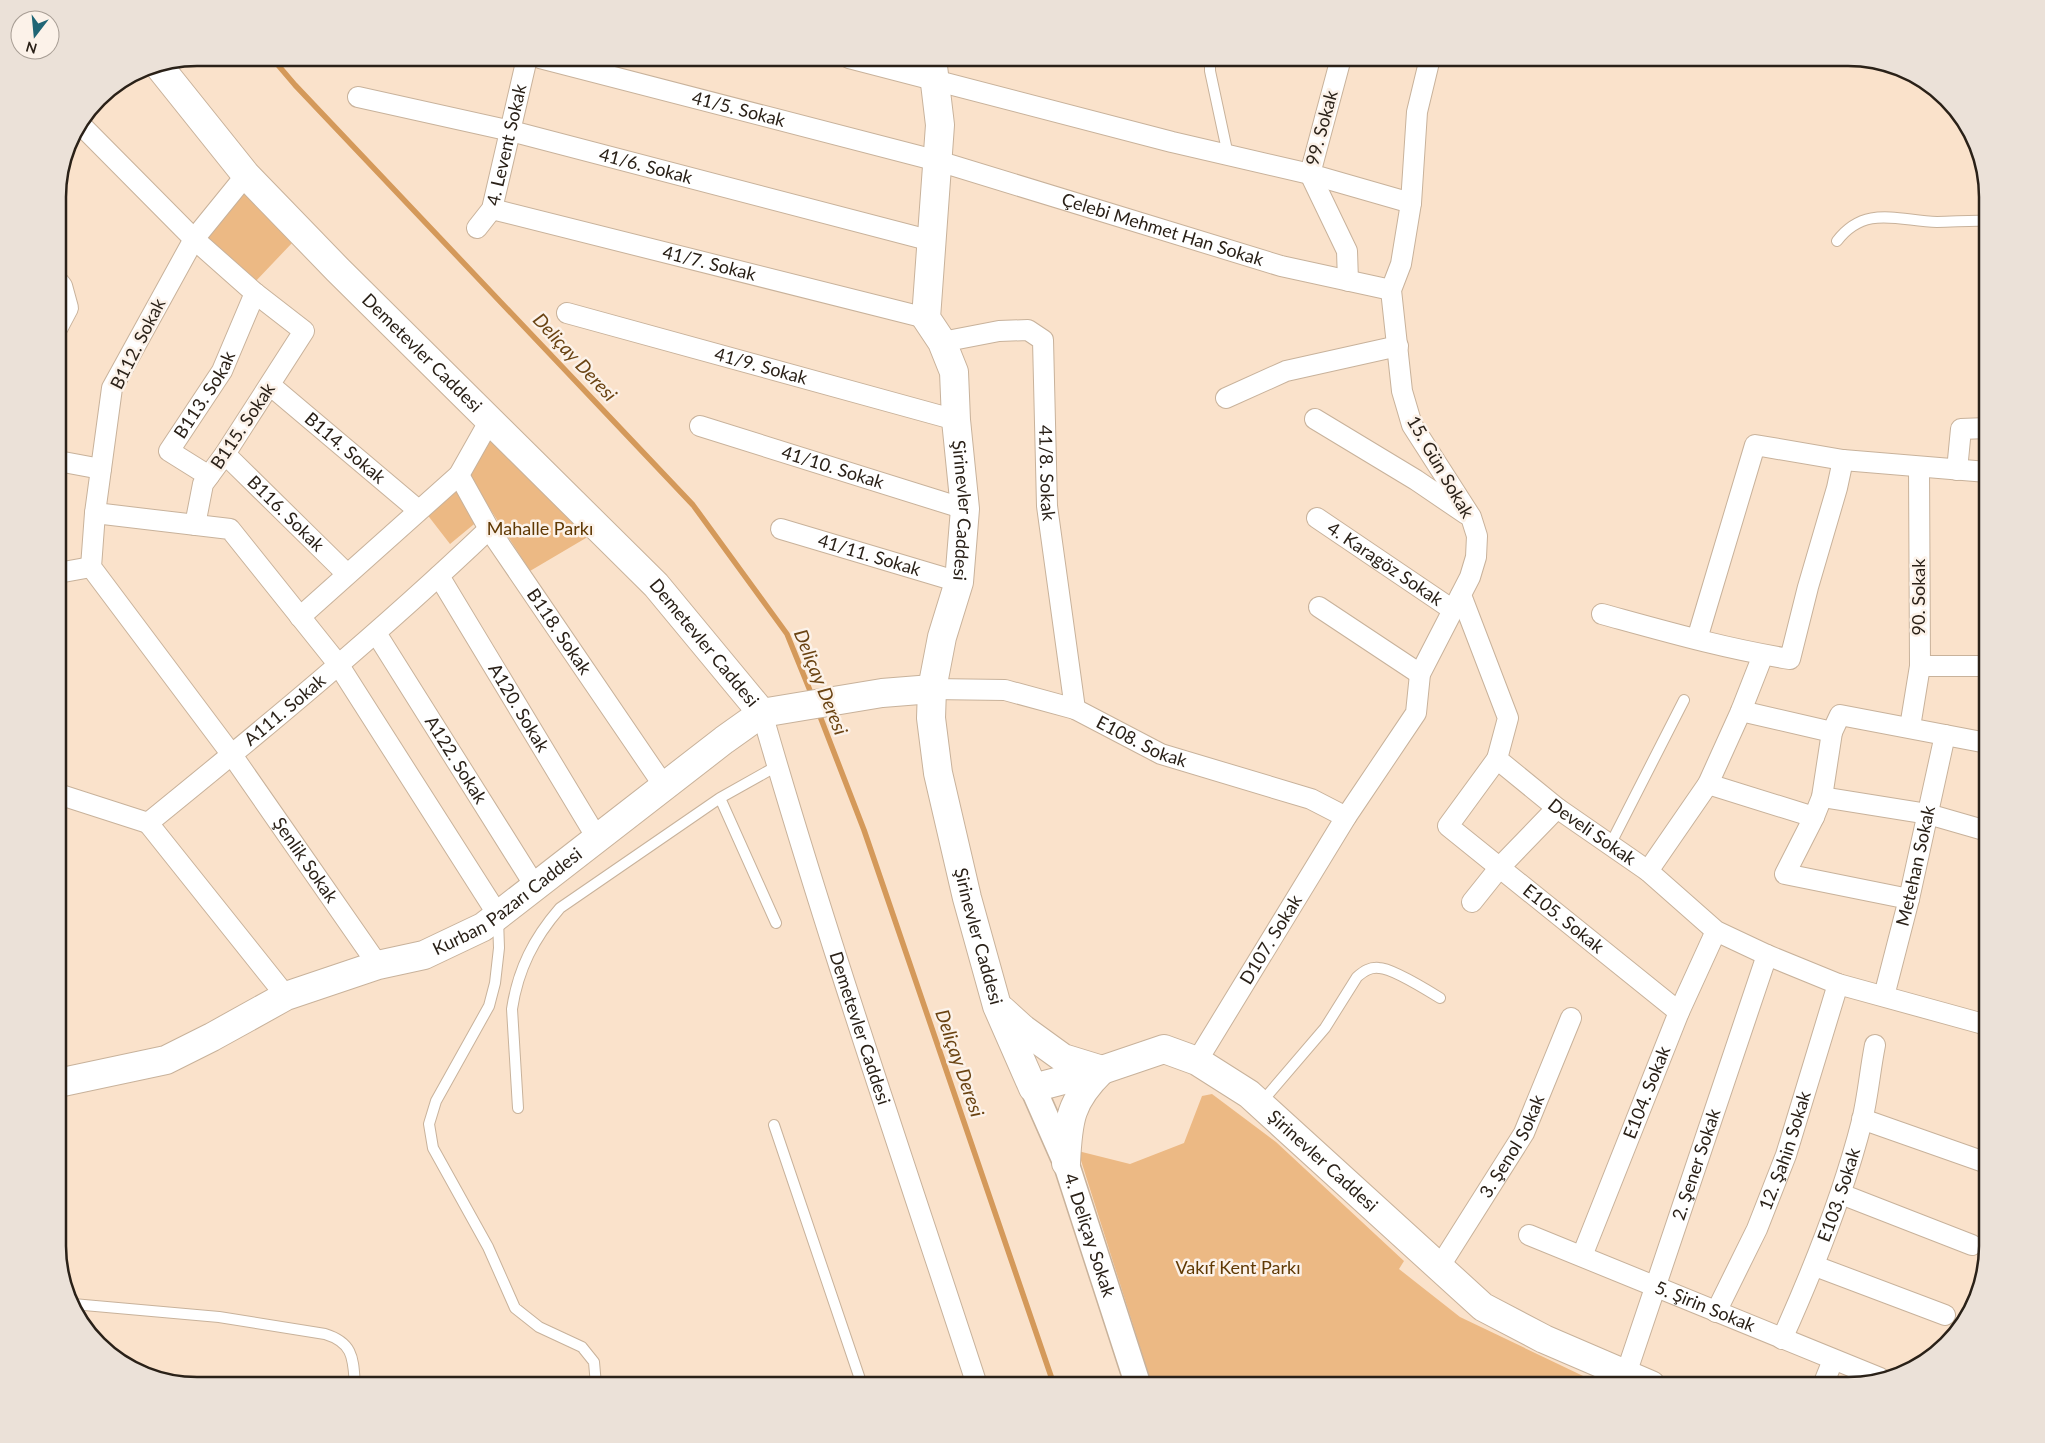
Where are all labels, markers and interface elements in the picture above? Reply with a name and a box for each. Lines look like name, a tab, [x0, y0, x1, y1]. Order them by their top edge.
north arrow	[10, 10, 60, 60]
text: N	[24, 38, 39, 58]
street label: 4. Levent Sokak	[481, 81, 531, 208]
street label: 41/5. Sokak	[690, 86, 789, 131]
street label: 99. Sokak	[1300, 87, 1342, 168]
street label: 41/6. Sokak	[597, 143, 696, 188]
street label: Çelebi Mehmet Han Sokak	[1059, 188, 1267, 270]
street label: 41/7. Sokak	[660, 240, 759, 285]
street label: Demetevler Caddesi	[358, 288, 487, 416]
street label: B112. Sokak	[105, 294, 170, 393]
water label: Deliçay Deresi	[529, 308, 622, 406]
street label: 41/9. Sokak	[712, 342, 811, 389]
street label: B113. Sokak	[169, 347, 239, 442]
street label: B115. Sokak	[205, 378, 279, 473]
street label: B114. Sokak	[301, 407, 391, 488]
street label: 15. Gün Sokak	[1403, 411, 1479, 522]
street label: 41/8. Sokak	[1035, 425, 1061, 523]
street label: Şirinevler Caddesi	[948, 439, 977, 582]
street label: 41/10. Sokak	[779, 440, 888, 493]
street label: B116. Sokak	[243, 470, 330, 556]
street label: 4. Karagöz Sokak	[1324, 516, 1448, 610]
park label: Mahalle Parkı	[487, 517, 593, 539]
street label: 41/11. Sokak	[816, 529, 924, 580]
street label: 90. Sokak	[1907, 558, 1929, 635]
street label: Demetevler Caddesi	[645, 574, 764, 711]
street label: B118. Sokak	[523, 584, 597, 679]
water label: Deliçay Deresi	[790, 626, 853, 739]
street label: A120. Sokak	[484, 659, 555, 756]
street label: A111. Sokak	[239, 668, 330, 750]
street label: E108. Sokak	[1093, 710, 1190, 771]
street label: A122. Sokak	[421, 711, 493, 808]
street label: Develi Sokak	[1544, 793, 1641, 870]
street label: Metehan Sokak	[1891, 803, 1939, 928]
street label: Şenlik Sokak	[269, 813, 344, 907]
street label: Kurban Pazarı Caddesi	[429, 842, 586, 959]
street label: Şirinevler Caddesi	[950, 865, 1008, 1007]
street label: E105. Sokak	[1519, 879, 1610, 958]
street label: D107. Sokak	[1234, 890, 1306, 988]
street label: Demetevler Caddesi	[825, 949, 896, 1107]
water label: Deliçay Deresi	[931, 1006, 990, 1120]
street label: E104. Sokak	[1618, 1042, 1675, 1142]
street label: 12. Şahin Sokak	[1754, 1087, 1815, 1213]
street label: 3. Şenol Sokak	[1474, 1091, 1549, 1202]
street label: Şirinevler Caddesi	[1264, 1105, 1383, 1216]
street label: 2. Şener Sokak	[1667, 1105, 1725, 1223]
street label: E103. Sokak	[1812, 1144, 1864, 1245]
street label: 4. Deliçay Sokak	[1060, 1170, 1121, 1301]
park label: Vakıf Kent Parkı	[1175, 1256, 1301, 1278]
street label: 5. Şirin Sokak	[1652, 1276, 1759, 1336]

